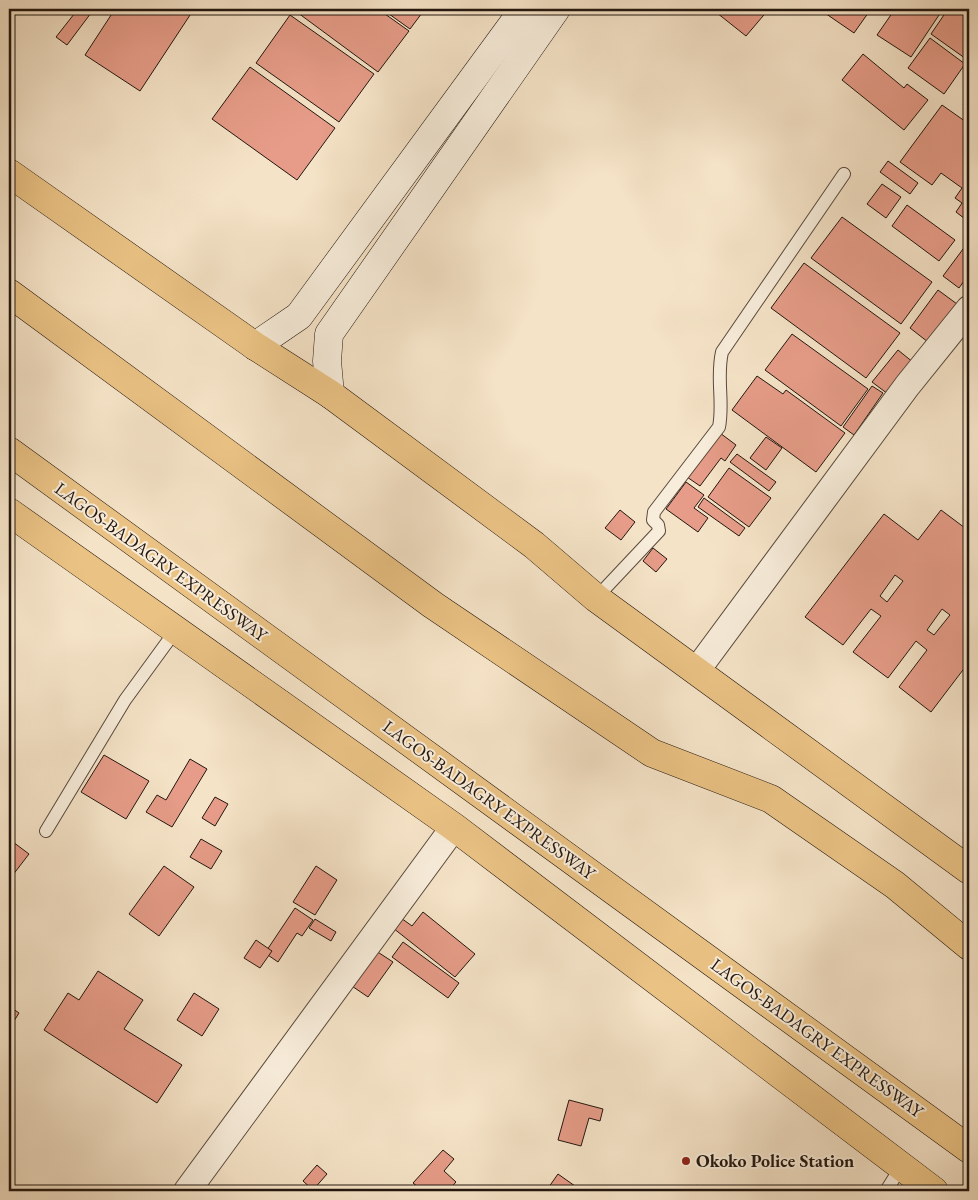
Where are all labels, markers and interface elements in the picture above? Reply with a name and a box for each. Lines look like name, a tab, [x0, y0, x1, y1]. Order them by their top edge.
street label: LAGOS-BADAGRY EXPRESSWAY	[50, 477, 273, 647]
street label: LAGOS-BADAGRY EXPRESSWAY	[378, 715, 601, 885]
street label: LAGOS-BADAGRY EXPRESSWAY	[706, 953, 929, 1123]
place label: Okoko Police Station	[696, 1149, 854, 1172]
marker: Okoko Police Station	[680, 1155, 692, 1167]

